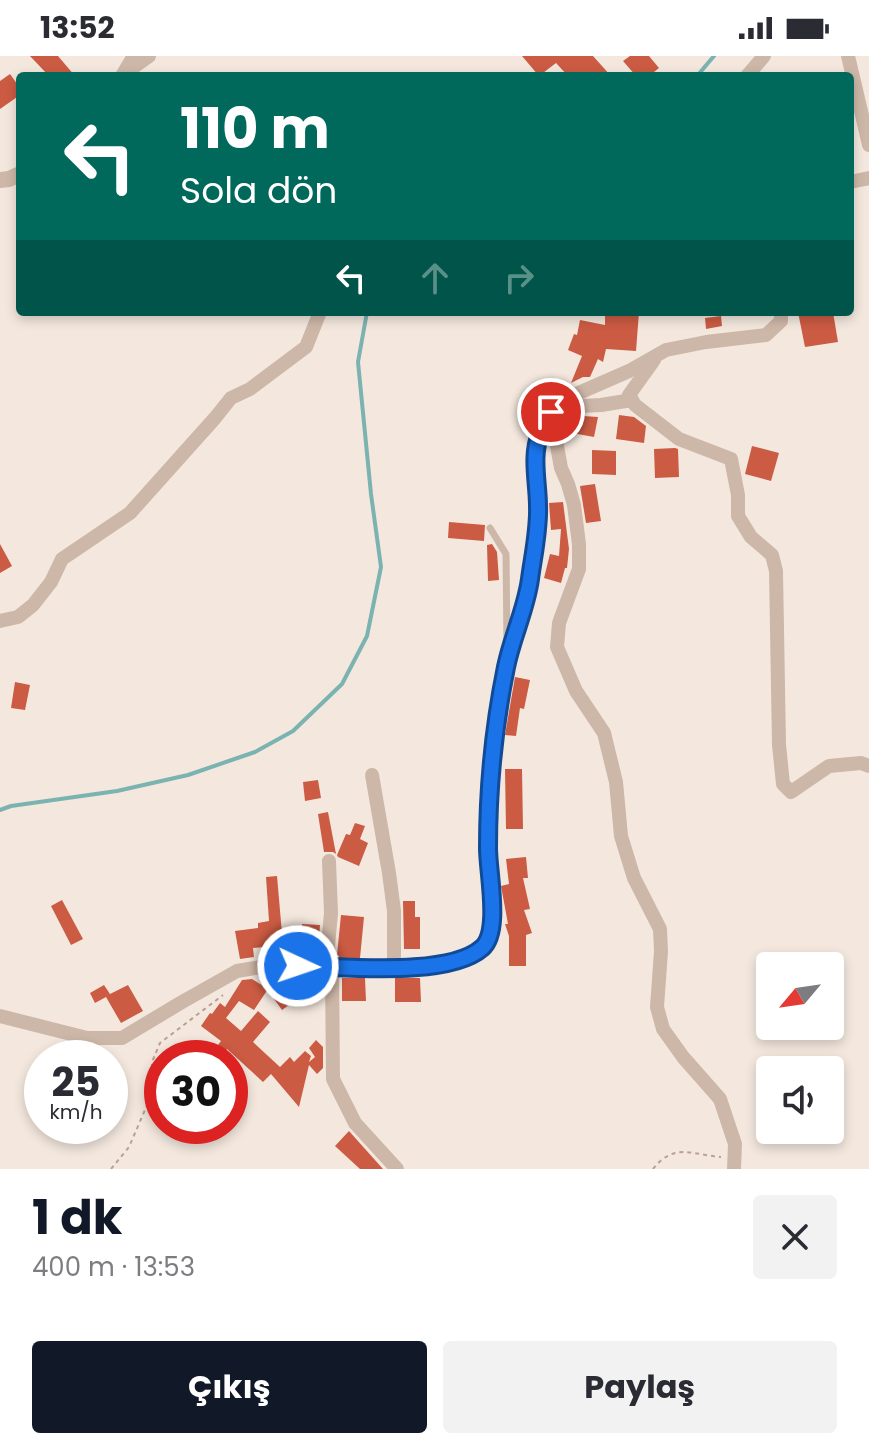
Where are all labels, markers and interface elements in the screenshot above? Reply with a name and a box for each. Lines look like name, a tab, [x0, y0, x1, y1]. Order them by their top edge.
text: 13:52	[40, 6, 115, 49]
text: 110 m	[180, 89, 330, 168]
icon: left	[48, 104, 152, 208]
text: Sola dön	[180, 165, 337, 216]
icon: left	[329, 256, 373, 300]
icon: ahead	[413, 256, 457, 300]
icon: right	[497, 256, 541, 300]
pin	[517, 378, 585, 446]
icon: arrive	[529, 390, 573, 434]
position arrow	[256, 924, 340, 1008]
north arrow	[756, 952, 844, 1040]
map controls	[756, 952, 844, 1144]
speed limit sign: 30	[144, 1040, 248, 1144]
text: 25	[52, 1054, 100, 1110]
button: sound	[756, 1056, 844, 1144]
text: km/h	[49, 1098, 103, 1126]
text: 1 dk	[32, 1184, 122, 1251]
button: close	[753, 1195, 837, 1279]
text: 400 m · 13:53	[32, 1249, 195, 1285]
button: Çıkış	[32, 1341, 427, 1433]
button: Paylaş	[443, 1341, 837, 1433]

